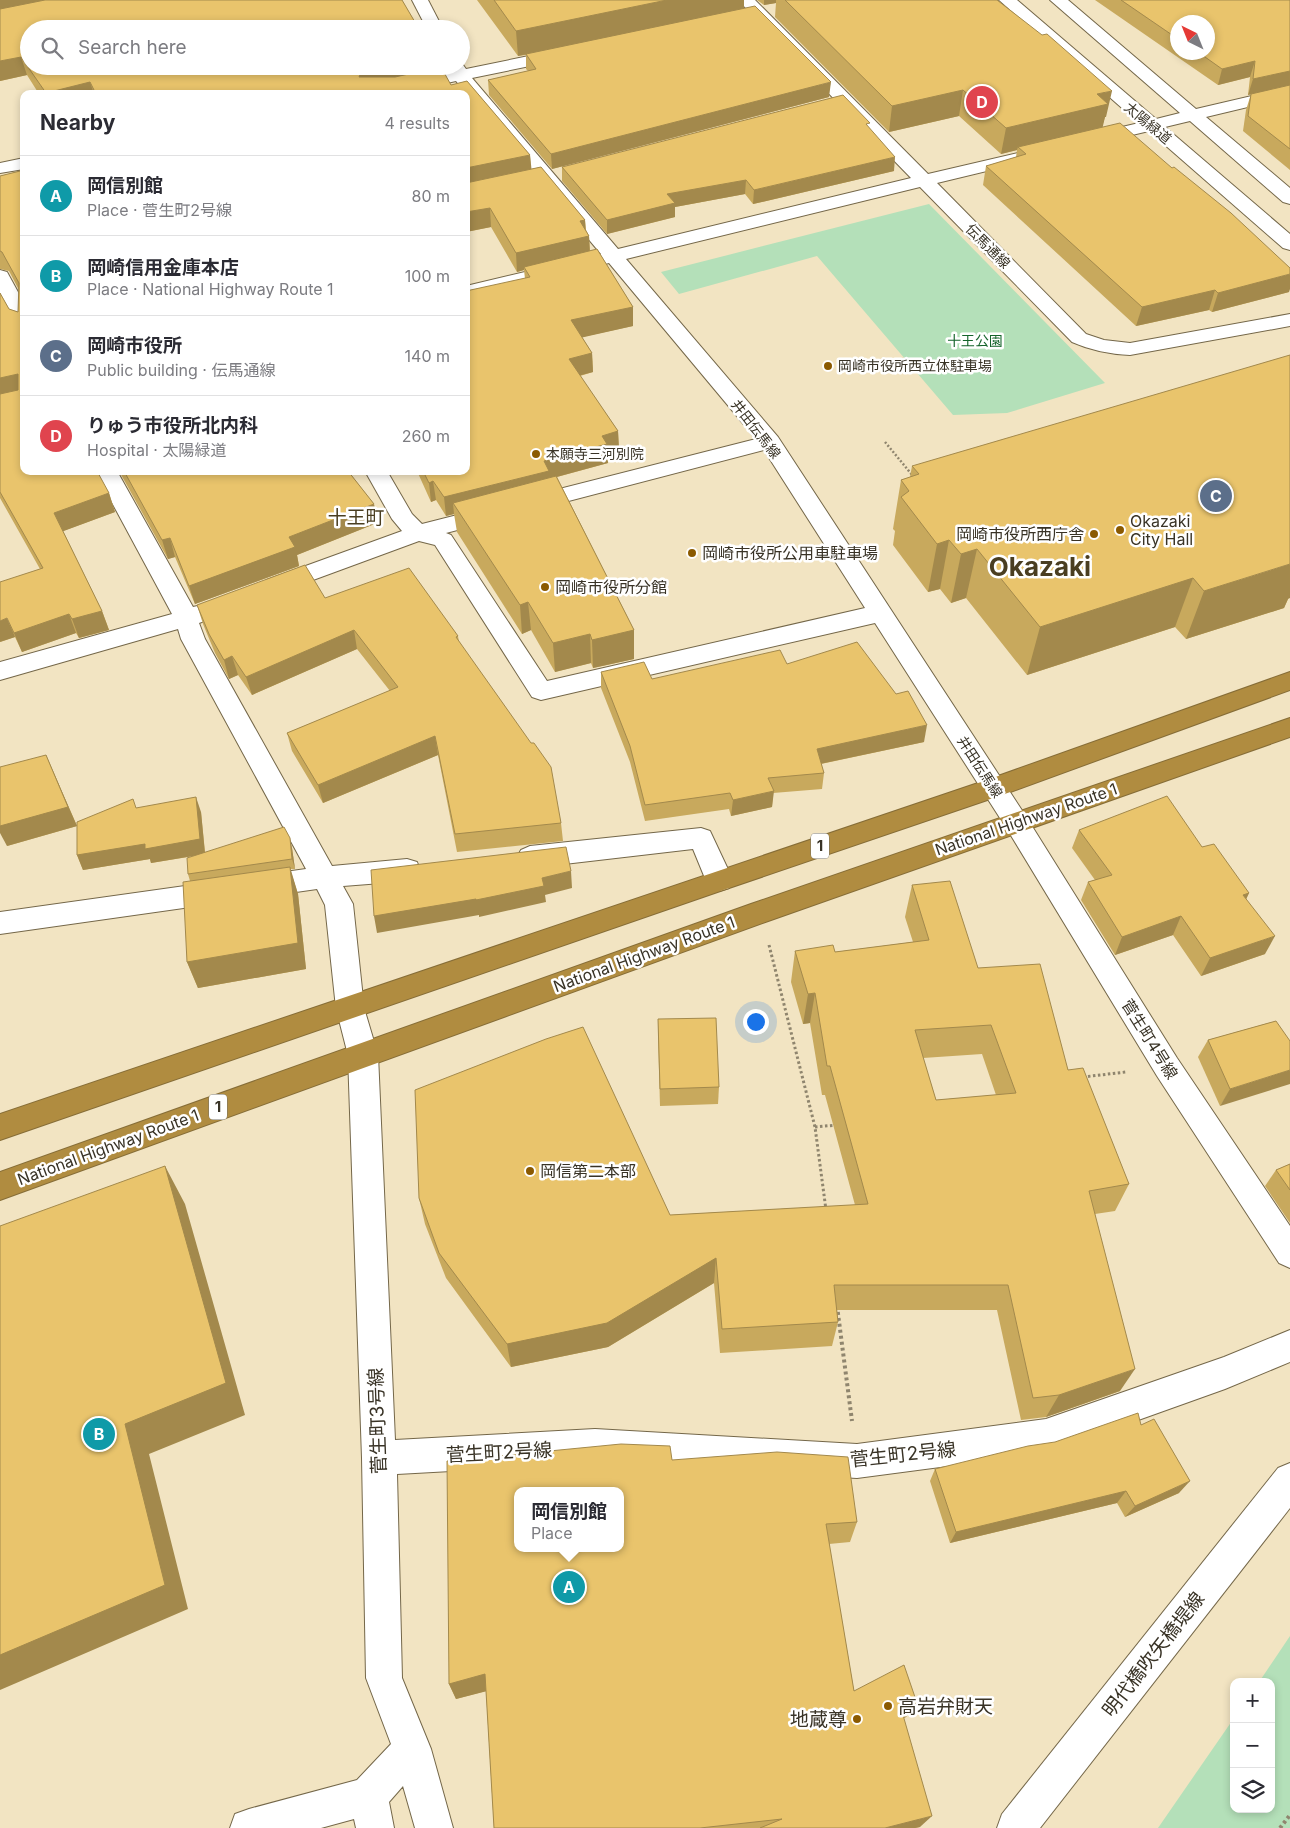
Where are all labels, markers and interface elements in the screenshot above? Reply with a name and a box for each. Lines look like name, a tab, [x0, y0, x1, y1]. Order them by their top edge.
north arrow	[1170, 15, 1215, 60]
search box	[20, 20, 470, 75]
icon: search	[38, 34, 66, 62]
text: Search here	[78, 36, 187, 59]
pin: D	[966, 83, 998, 121]
street label: 太陽緑道	[1121, 98, 1175, 147]
text: Nearby	[40, 110, 115, 135]
text: 4 results	[385, 113, 450, 133]
text: 岡信別館	[87, 174, 163, 197]
text: A	[50, 186, 62, 206]
text: 80 m	[411, 186, 450, 206]
text: Place · 菅生町2号線	[87, 200, 232, 220]
street label: 伝馬通線	[963, 220, 1014, 271]
text: 岡崎信用金庫本店	[87, 256, 239, 279]
text: B	[51, 266, 61, 286]
text: 100 m	[405, 266, 450, 286]
text: Place · National Highway Route 1	[87, 279, 334, 299]
park label: 十王公園	[947, 332, 1003, 349]
text: 岡崎市役所	[87, 334, 182, 357]
text: C	[50, 346, 62, 366]
text: 140 m	[405, 346, 450, 366]
place label: 岡崎市役所西立体駐車場	[838, 357, 992, 374]
text: Public building · 伝馬通線	[87, 360, 275, 380]
marker: 岡崎市役所西立体駐車場	[822, 360, 834, 372]
street label: 井田伝馬線	[728, 396, 785, 462]
text: りゅう市役所北内科	[87, 414, 258, 437]
text: D	[50, 426, 62, 446]
text: 260 m	[402, 426, 450, 446]
text: Hospital · 太陽緑道	[87, 440, 226, 460]
place label: 本願寺三河別院	[546, 445, 644, 462]
marker: 本願寺三河別院	[530, 448, 542, 460]
pin: C	[1200, 477, 1232, 515]
district label: 十王町	[327, 506, 385, 529]
place label: Okazaki City Hall	[1130, 511, 1193, 549]
place label: 岡崎市役所西庁舎	[956, 524, 1084, 544]
marker: Okazaki City Hall	[1114, 524, 1126, 536]
marker: 岡崎市役所西庁舎	[1088, 528, 1100, 540]
place label: 岡崎市役所公用車駐車場	[702, 543, 878, 563]
marker: 岡崎市役所公用車駐車場	[686, 547, 698, 559]
district label: Okazaki	[989, 551, 1091, 582]
place label: 岡崎市役所分館	[555, 577, 667, 597]
marker: 岡崎市役所分館	[539, 581, 551, 593]
street label: 井田伝馬線	[954, 733, 1007, 801]
street label: National Highway Route 1	[932, 778, 1120, 860]
road number: 1	[811, 834, 829, 858]
street label: National Highway Route 1	[551, 912, 737, 996]
street label: 菅生町4号線	[1118, 995, 1182, 1083]
your location	[743, 1009, 769, 1035]
road number: 1	[209, 1094, 227, 1120]
street label: National Highway Route 1	[15, 1105, 201, 1189]
place label: 岡信第二本部	[540, 1161, 636, 1181]
marker: 岡信第二本部	[524, 1165, 536, 1177]
street label: 菅生町3号線	[364, 1367, 391, 1475]
pin: B	[83, 1415, 115, 1453]
street label: 菅生町2号線	[849, 1437, 957, 1472]
street label: 菅生町2号線	[445, 1438, 553, 1467]
popup	[514, 1487, 624, 1552]
text: 岡信別館	[531, 1500, 607, 1523]
text: Place	[531, 1523, 573, 1543]
pin: A	[553, 1568, 585, 1606]
street label: 明代橋吹矢橋堤線	[1098, 1587, 1209, 1721]
map controls	[1230, 1678, 1275, 1813]
button: +	[1230, 1678, 1275, 1723]
place label: 高岩弁財天	[898, 1695, 993, 1718]
marker: 高岩弁財天	[882, 1700, 894, 1712]
place label: 地蔵尊	[790, 1708, 847, 1731]
marker: 地蔵尊	[851, 1713, 863, 1725]
button: −	[1230, 1723, 1275, 1768]
button: layers	[1230, 1768, 1275, 1813]

